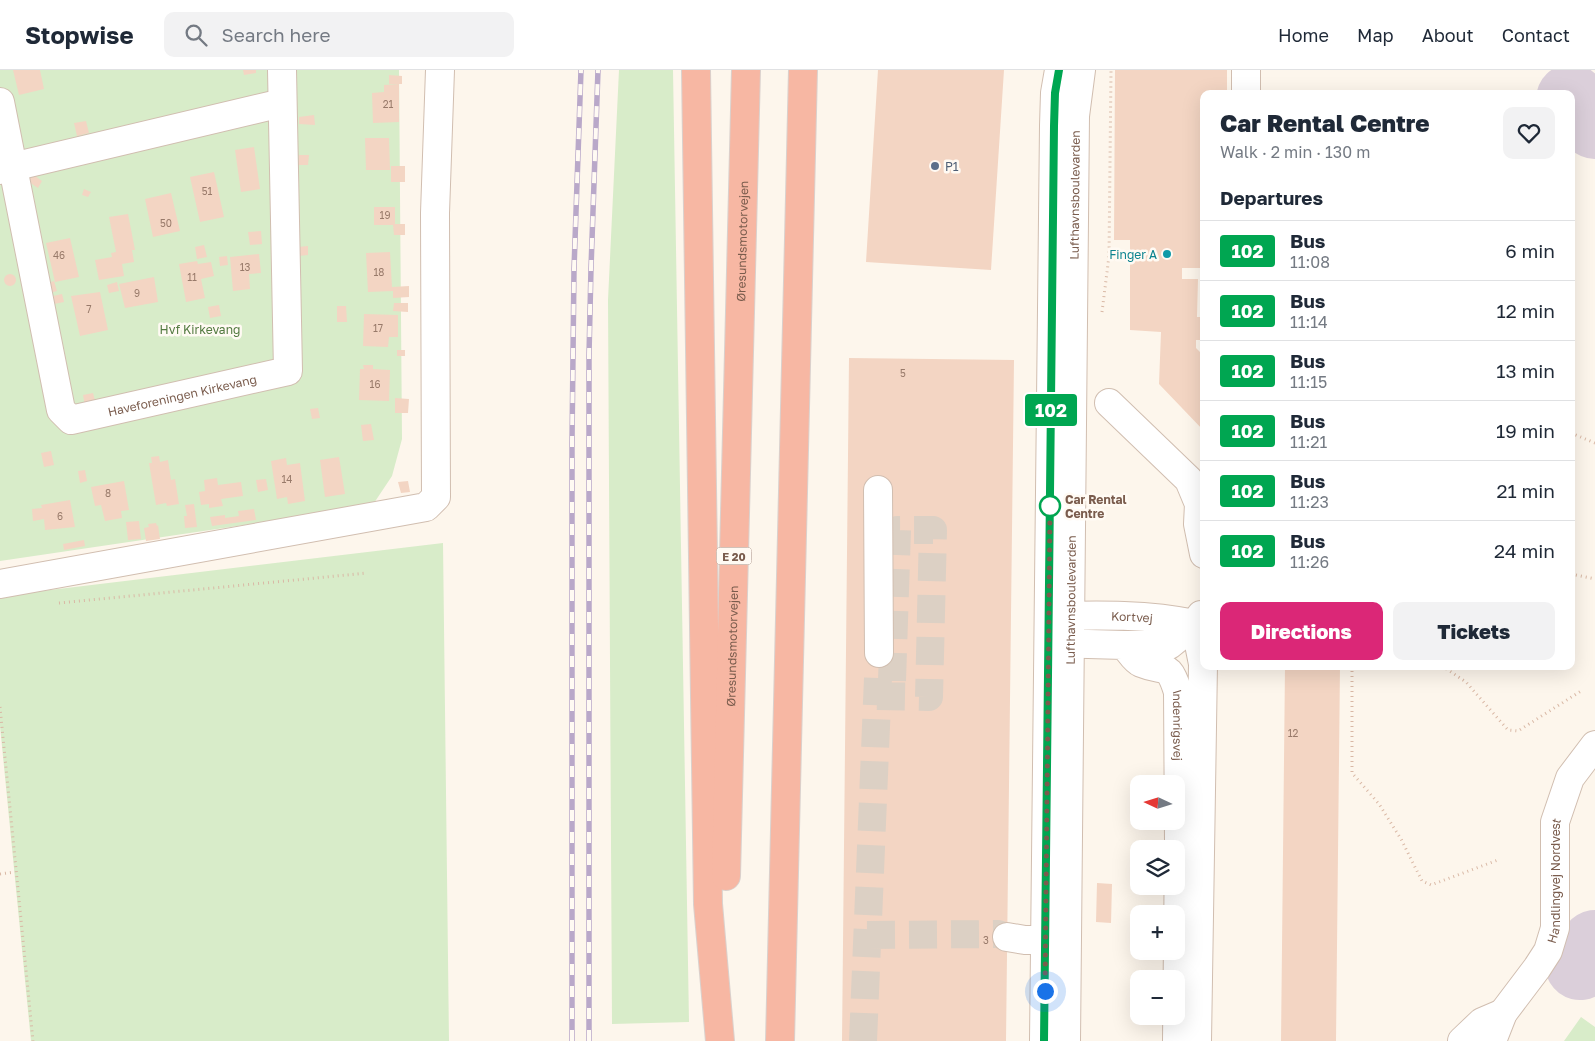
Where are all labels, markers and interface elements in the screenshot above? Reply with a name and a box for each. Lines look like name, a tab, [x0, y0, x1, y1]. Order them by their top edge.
search box	[164, 12, 514, 57]
text: Stopwise	[25, 20, 134, 49]
icon: search	[182, 21, 210, 49]
text: Search here	[222, 23, 330, 46]
text: Home	[1278, 24, 1329, 46]
text: Map	[1357, 24, 1394, 46]
text: About	[1422, 24, 1474, 46]
text: Contact	[1502, 24, 1570, 46]
house number: 21	[383, 98, 393, 110]
button: heart	[1503, 107, 1555, 159]
text: Car Rental Centre	[1220, 108, 1430, 137]
street label: Lufthavnsboulevarden	[1066, 130, 1082, 260]
text: Walk · 2 min · 130 m	[1220, 142, 1370, 162]
place label: P1	[945, 159, 959, 174]
marker: P1	[929, 160, 941, 172]
street label: Øresundsmotorvejen	[733, 180, 751, 302]
house number: 51	[202, 185, 212, 197]
text: Departures	[1220, 186, 1323, 209]
house number: 19	[380, 209, 390, 221]
house number: 50	[160, 217, 172, 229]
text: Bus	[1290, 229, 1325, 252]
text: 6 min	[1505, 239, 1555, 262]
text: 102	[1232, 240, 1263, 262]
place label: Finger A	[1109, 247, 1157, 262]
marker: Finger A	[1161, 248, 1173, 260]
house number: 46	[53, 249, 65, 261]
text: 11:08	[1290, 252, 1330, 272]
house number: 13	[240, 261, 250, 273]
house number: 18	[374, 266, 384, 278]
house number: 11	[187, 271, 197, 283]
house number: 9	[134, 287, 140, 299]
text: Bus	[1290, 289, 1325, 312]
text: 12 min	[1496, 299, 1555, 322]
text: 102	[1232, 300, 1263, 322]
house number: 7	[86, 303, 92, 315]
text: 11:14	[1290, 312, 1328, 332]
park label: Hvf Kirkevang	[160, 322, 240, 337]
house number: 17	[373, 322, 383, 334]
text: Bus	[1290, 349, 1325, 372]
text: 13 min	[1496, 359, 1555, 382]
text: 102	[1232, 360, 1263, 382]
house number: 5	[900, 367, 906, 379]
street label: Haveforeningen Kirkevang	[106, 371, 258, 419]
text: 11:15	[1290, 372, 1327, 392]
house number: 16	[370, 378, 380, 390]
line badge: 102	[1022, 394, 1080, 426]
text: 102	[1035, 399, 1067, 421]
text: Bus	[1290, 409, 1325, 432]
text: 19 min	[1496, 419, 1555, 442]
text: 102	[1232, 420, 1263, 442]
text: 11:21	[1290, 432, 1327, 452]
text: Bus	[1290, 469, 1325, 492]
house number: 14	[282, 473, 292, 485]
text: 21 min	[1496, 479, 1555, 502]
text: 102	[1232, 480, 1263, 502]
house number: 8	[105, 487, 111, 499]
place label: Car Rental Centre	[1065, 492, 1126, 521]
text: 11:23	[1290, 492, 1329, 512]
marker: Car Rental Centre	[1039, 495, 1061, 517]
house number: 6	[57, 510, 63, 522]
text: Bus	[1290, 529, 1325, 552]
street label: Lufthavnsboulevarden	[1062, 535, 1078, 665]
text: 24 min	[1494, 539, 1555, 562]
text: 102	[1232, 540, 1263, 562]
road number: E 20	[716, 548, 752, 564]
text: 11:26	[1290, 552, 1329, 572]
street label: Øresundsmotorvejen	[723, 585, 741, 707]
button: Directions	[1220, 602, 1383, 660]
button: Tickets	[1393, 602, 1555, 660]
street label: Kortvej	[1111, 608, 1154, 625]
street label: Indenrigsvej	[1170, 688, 1186, 761]
house number: 12	[1288, 727, 1299, 739]
north arrow	[1130, 775, 1185, 830]
map controls	[1130, 775, 1185, 1025]
street label: Handlingvej Nordvest	[1543, 816, 1563, 945]
button: layers	[1130, 840, 1185, 895]
button: +	[1130, 905, 1185, 960]
house number: 3	[983, 934, 989, 946]
button: −	[1130, 970, 1185, 1025]
your location	[1033, 979, 1058, 1004]

